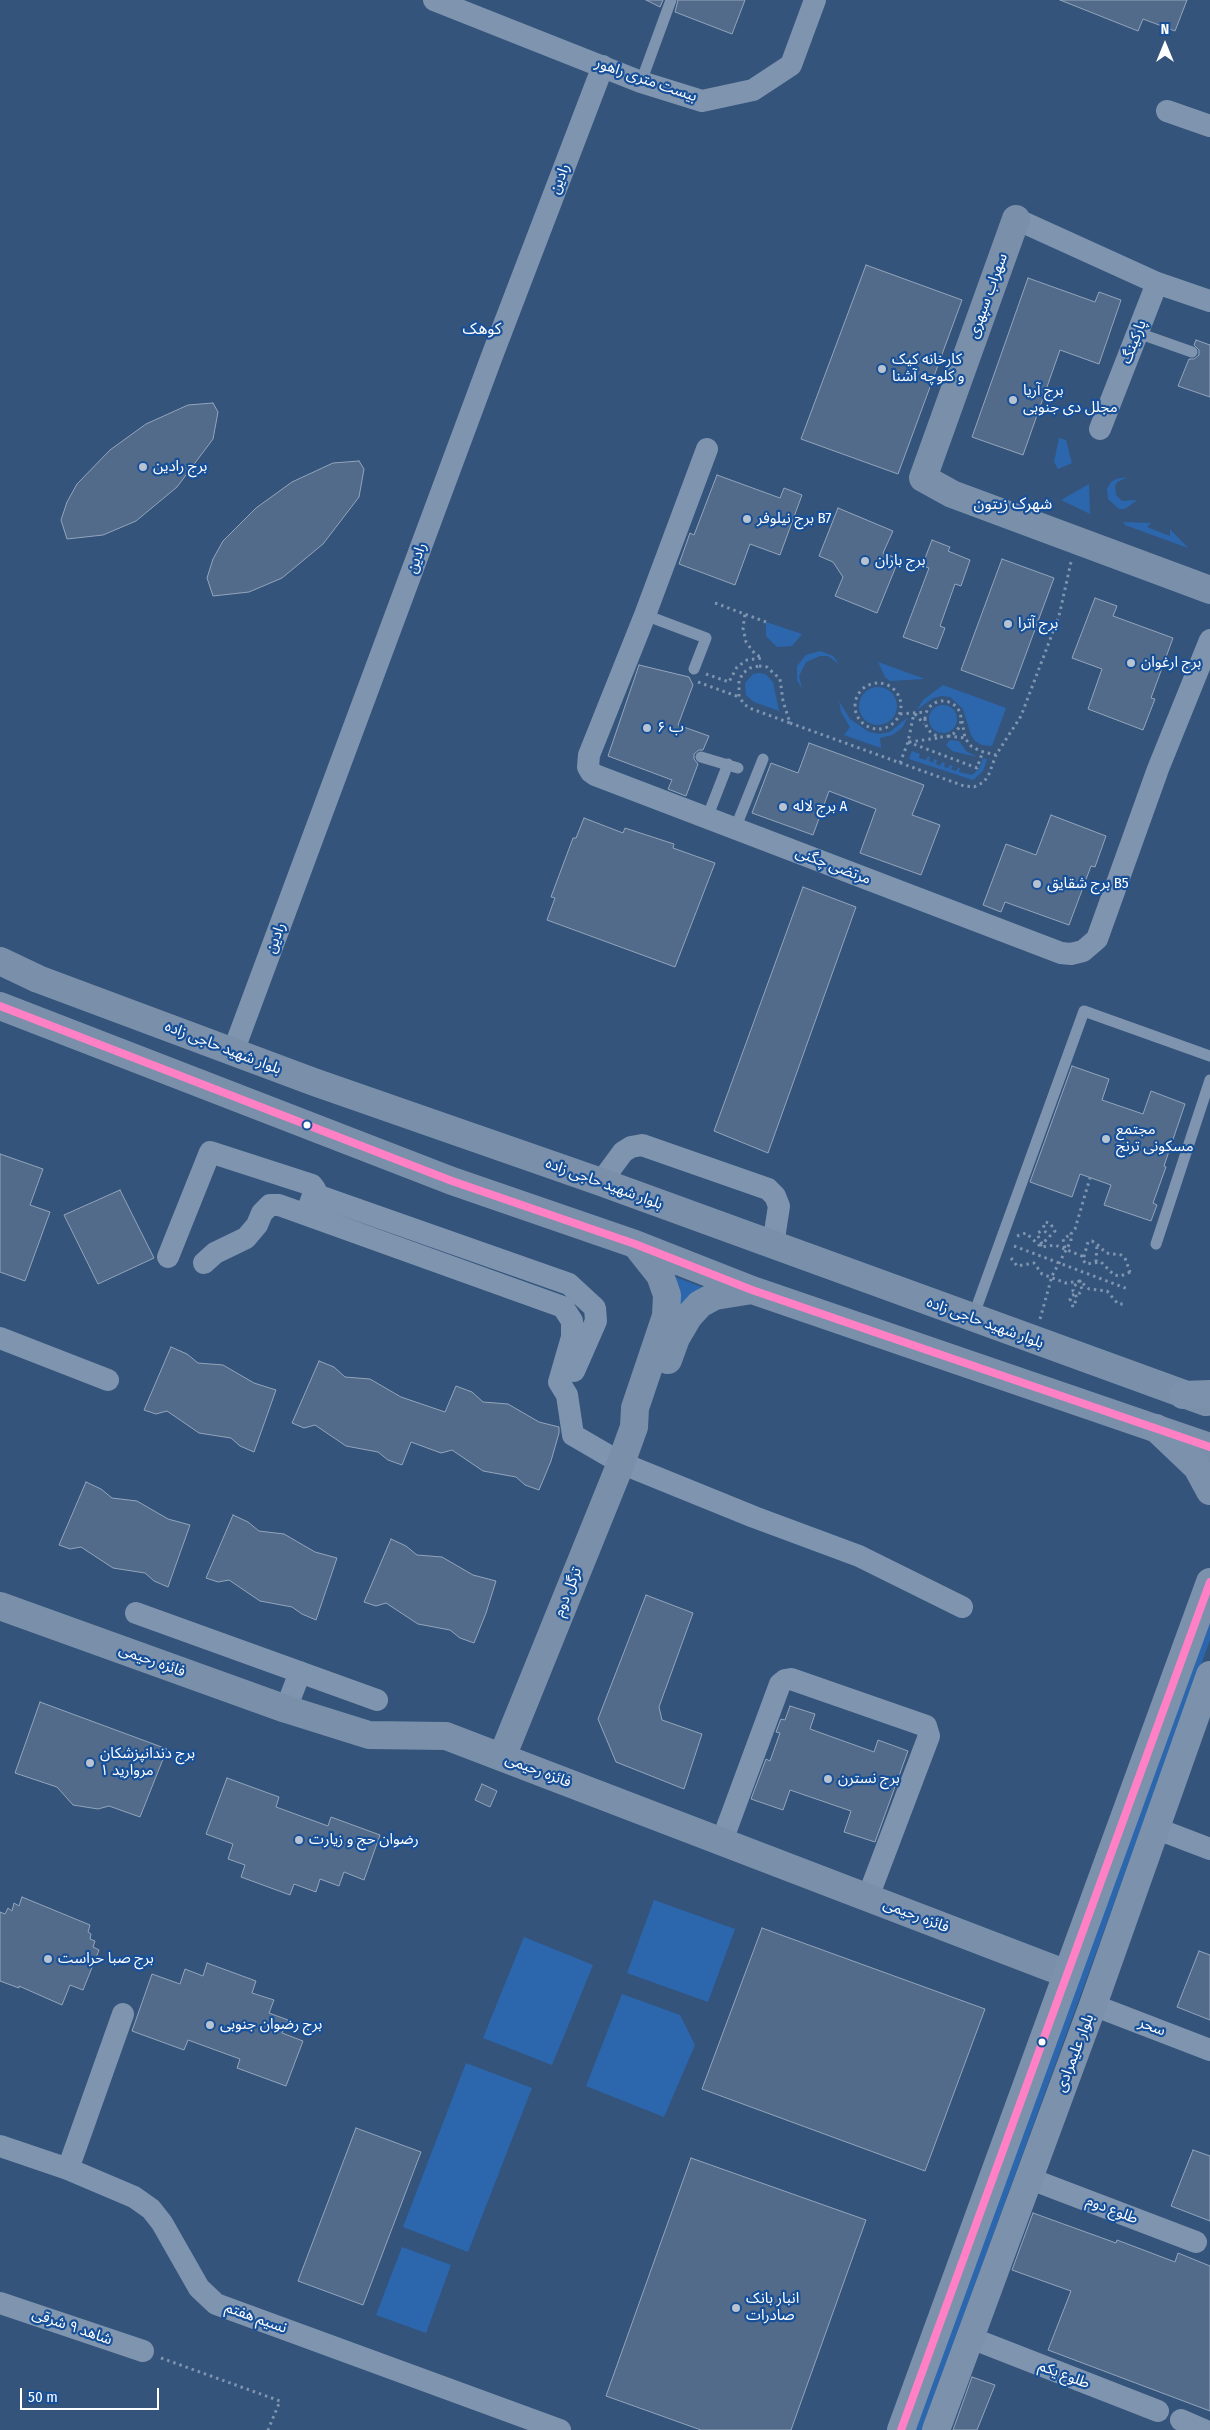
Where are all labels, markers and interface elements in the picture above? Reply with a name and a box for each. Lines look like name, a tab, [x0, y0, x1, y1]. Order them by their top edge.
north arrow	[1140, 20, 1190, 70]
text: N	[1161, 21, 1169, 38]
street label: بیست متری راهور	[593, 54, 699, 106]
street label: رادین	[546, 161, 574, 197]
street label: سهراب سپهری	[964, 251, 1012, 341]
street label: پارکینگ	[1117, 318, 1151, 366]
district label: کوهک	[463, 320, 501, 340]
place label: کارخانه کیک و کلوچه آشنا	[892, 351, 964, 386]
marker: کارخانه کیک و کلوچه آشنا	[876, 363, 888, 375]
place label: برج آریا مجلل دی جنوبی	[1023, 382, 1118, 417]
marker: برج آریا مجلل دی جنوبی	[1007, 394, 1019, 406]
place label: برج رادین	[153, 458, 207, 476]
marker: برج رادین	[137, 461, 149, 473]
district label: شهرک زیتون	[974, 495, 1052, 515]
place label: برج نیلوفر B7	[757, 510, 831, 528]
marker: برج نیلوفر B7	[741, 513, 753, 525]
street label: رادین	[403, 540, 431, 576]
place label: برج باران	[875, 552, 925, 570]
marker: برج باران	[859, 555, 871, 567]
place label: برج آترا	[1018, 615, 1058, 633]
marker: برج آترا	[1002, 618, 1014, 630]
place label: برج ارغوان	[1141, 654, 1201, 672]
marker: برج ارغوان	[1125, 657, 1137, 669]
place label: ب ۶	[657, 719, 684, 737]
marker: ب ۶	[641, 722, 653, 734]
place label: برج لاله A	[793, 798, 847, 816]
marker: برج لاله A	[777, 801, 789, 813]
street label: مرتضی چگنی	[793, 843, 873, 889]
place label: برج شقایق B5	[1047, 875, 1129, 893]
marker: برج شقایق B5	[1031, 878, 1043, 890]
street label: رادین	[262, 920, 290, 956]
street label: بلوار شهید حاجی زاده	[162, 1018, 284, 1078]
unlabelled marker	[302, 1120, 312, 1130]
place label: مجتمع مسکونی ترنج	[1116, 1121, 1194, 1156]
marker: مجتمع مسکونی ترنج	[1100, 1133, 1112, 1145]
street label: بلوار شهید حاجی زاده	[543, 1154, 665, 1214]
street label: بلوار شهید حاجی زاده	[924, 1293, 1046, 1353]
street label: ترگل دوم	[550, 1565, 586, 1619]
street label: فائزه رحیمی	[116, 1641, 188, 1681]
place label: برج دندانپزشکان مروارید ۱	[100, 1745, 195, 1780]
street label: فائزه رحیمی	[503, 1750, 573, 1792]
marker: برج دندانپزشکان مروارید ۱	[84, 1757, 96, 1769]
place label: برج نسترن	[838, 1770, 900, 1788]
marker: برج نسترن	[822, 1773, 834, 1785]
place label: رضوان حج و زیارت	[309, 1831, 419, 1849]
marker: رضوان حج و زیارت	[293, 1834, 305, 1846]
street label: فائزه رحیمی	[881, 1895, 951, 1937]
place label: برج صبا حراست	[58, 1950, 154, 1968]
marker: برج صبا حراست	[42, 1953, 54, 1965]
street label: بلوار علیمرادی	[1052, 2011, 1098, 2095]
street label: سحر	[1136, 2014, 1168, 2040]
place label: برج رضوان جنوبی	[220, 2016, 322, 2034]
marker: برج رضوان جنوبی	[204, 2019, 216, 2031]
unlabelled marker	[1037, 2037, 1047, 2047]
street label: طلوع دوم	[1084, 2192, 1140, 2228]
place label: انبار بانک صادرات	[746, 2290, 799, 2325]
street label: نسیم هفتم	[223, 2299, 289, 2337]
marker: انبار بانک صادرات	[730, 2302, 742, 2314]
street label: شاهد ۹ شرقی	[30, 2305, 114, 2349]
street label: طلوع یکم	[1036, 2357, 1092, 2393]
scale bar	[22, 2378, 161, 2410]
text: 50 m	[28, 2388, 58, 2406]

